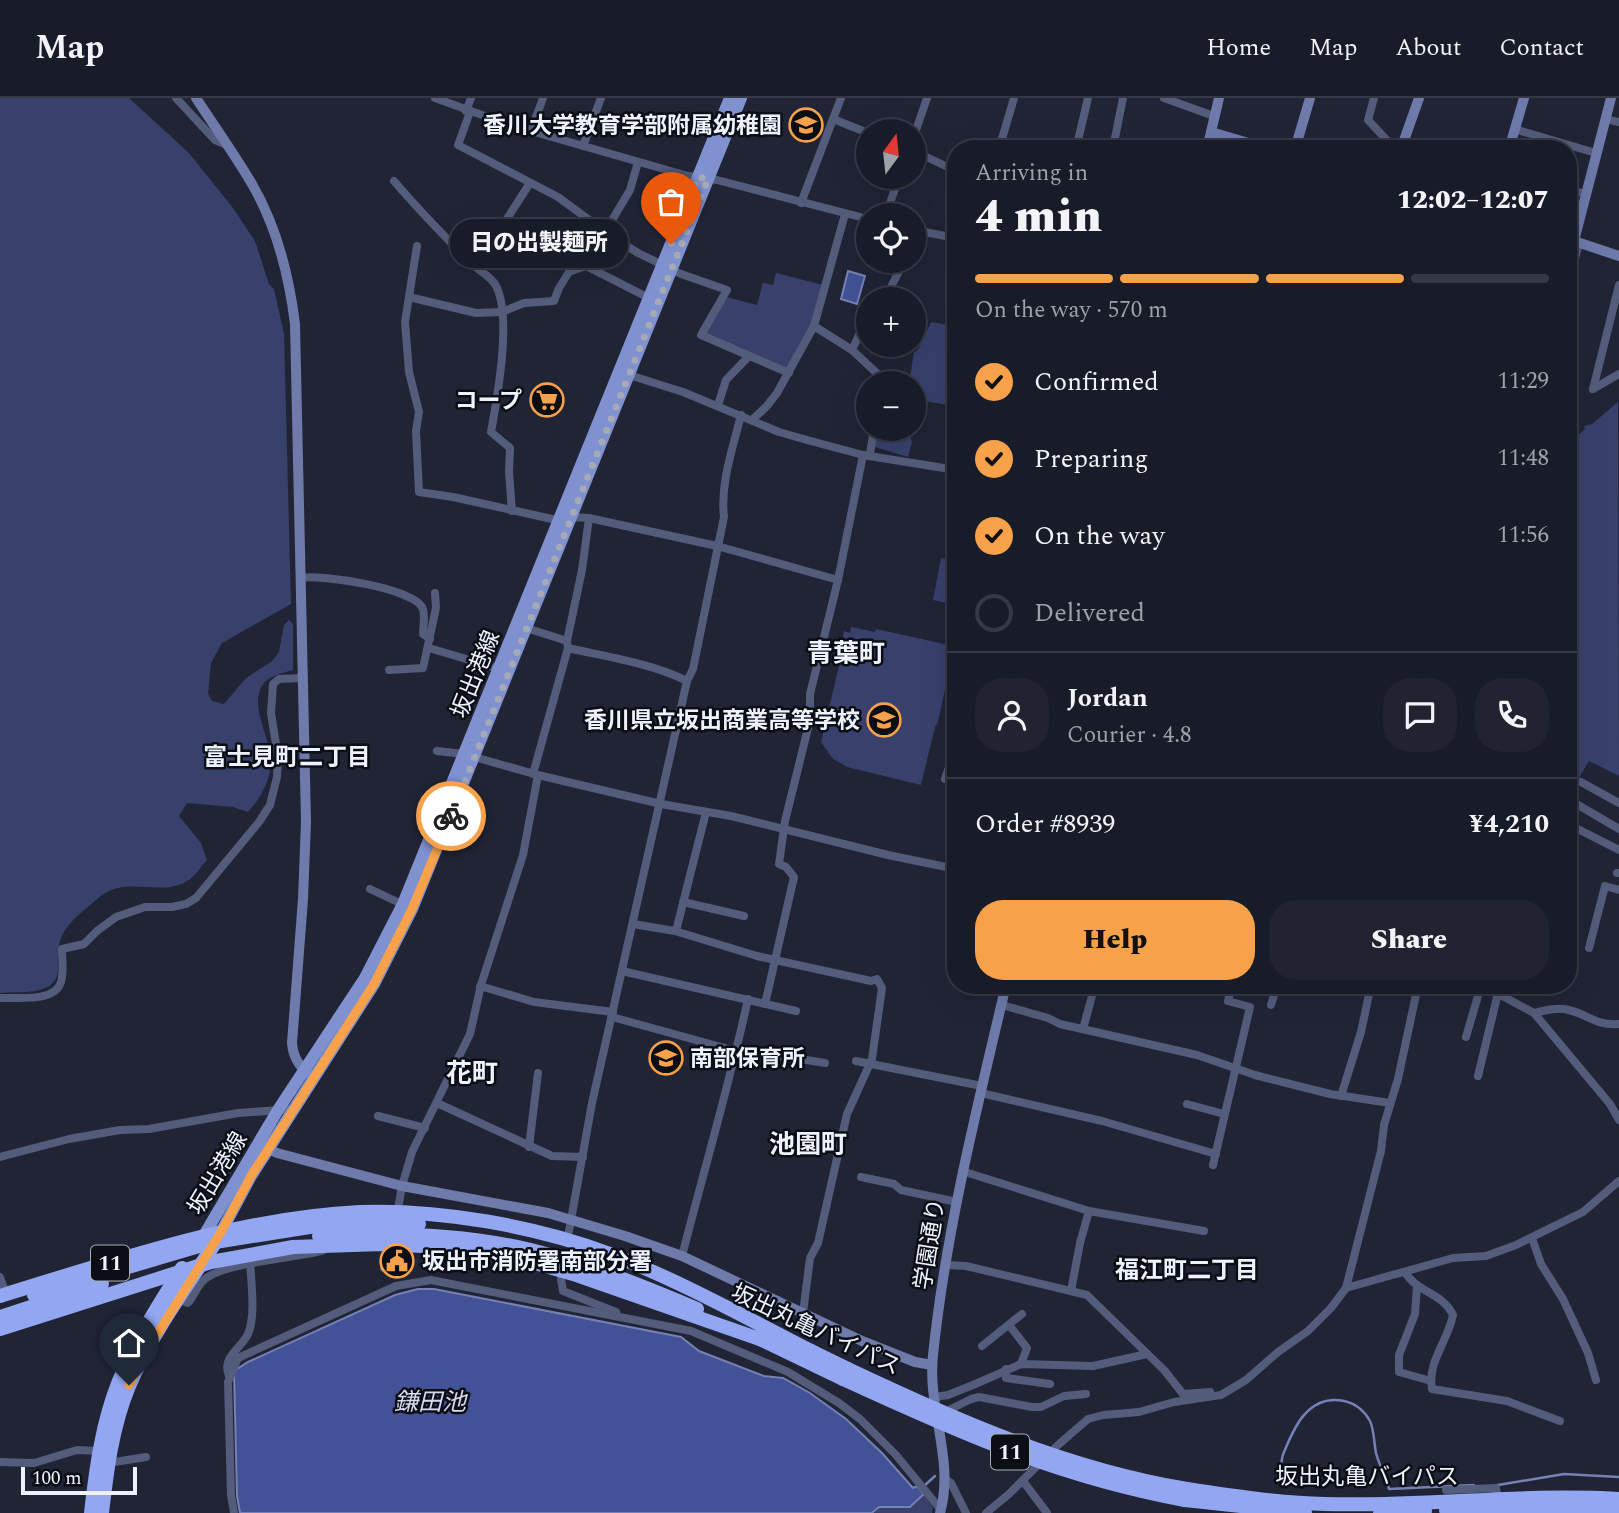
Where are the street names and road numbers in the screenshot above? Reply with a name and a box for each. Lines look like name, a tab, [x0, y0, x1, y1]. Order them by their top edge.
street label: 坂出港線	[443, 625, 510, 724]
street label: 坂出港線	[180, 1125, 257, 1222]
street label: 学園通り	[906, 1196, 955, 1292]
road number: 11	[91, 1246, 129, 1280]
street label: 坂出丸亀バイパス	[725, 1276, 906, 1385]
road number: 11	[991, 1434, 1029, 1470]
street label: 坂出丸亀バイパス	[1275, 1460, 1459, 1495]

